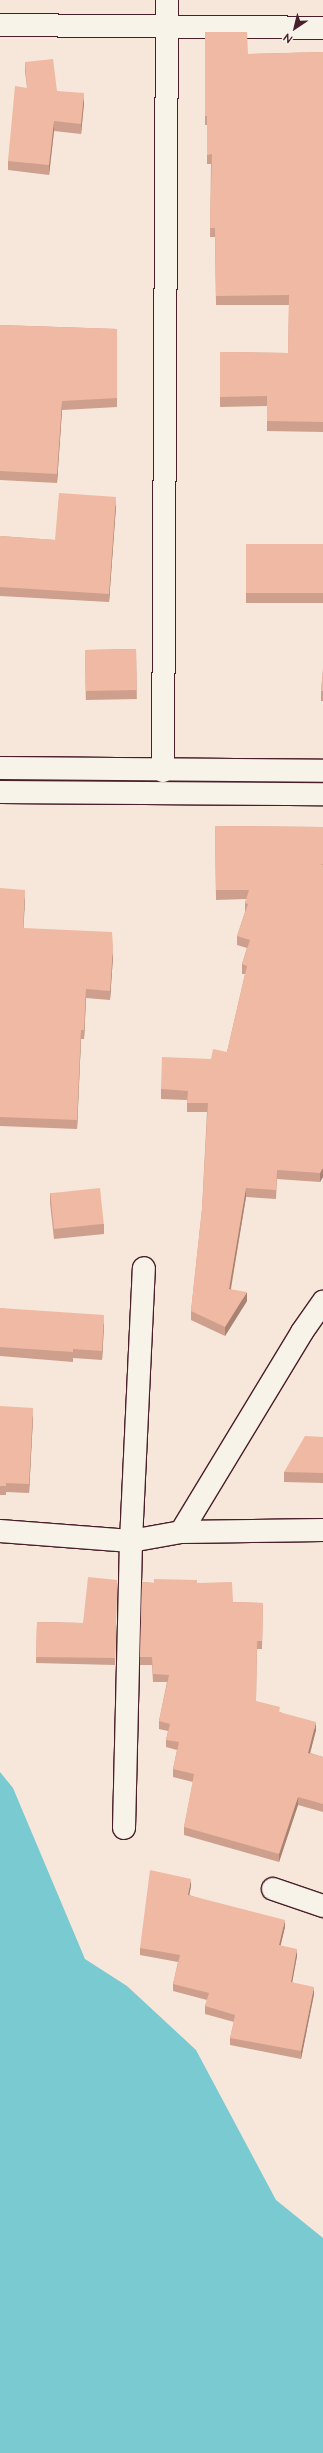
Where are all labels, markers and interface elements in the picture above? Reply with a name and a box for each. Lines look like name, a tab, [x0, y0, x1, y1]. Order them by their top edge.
north arrow	[275, 8, 315, 48]
text: N	[281, 30, 295, 46]

